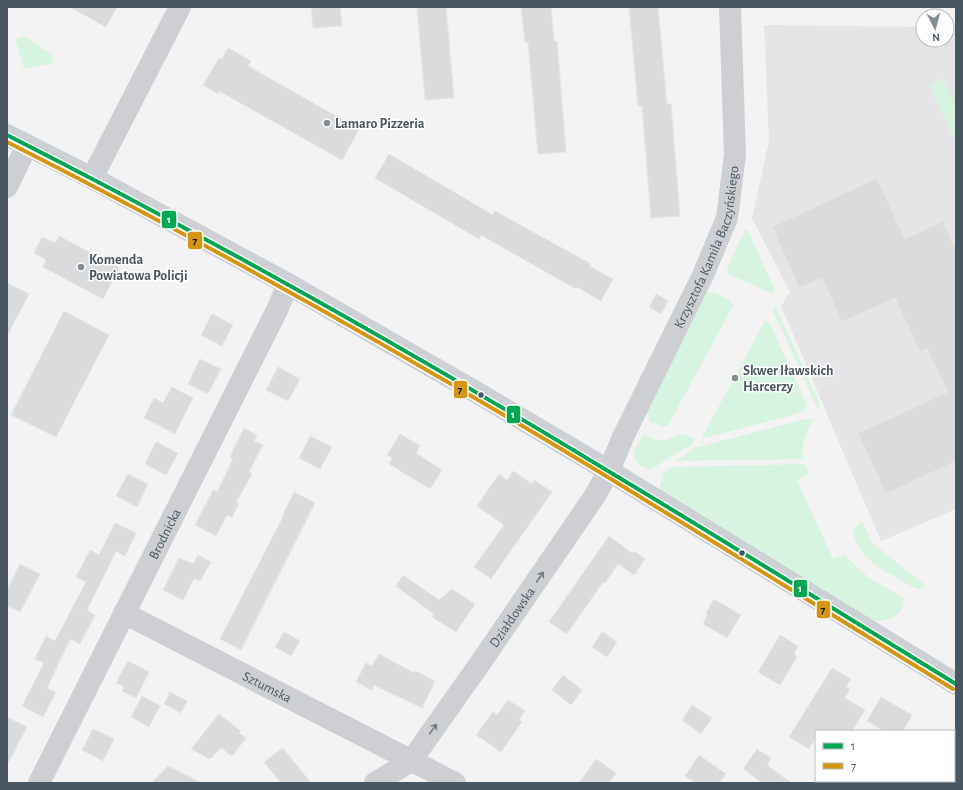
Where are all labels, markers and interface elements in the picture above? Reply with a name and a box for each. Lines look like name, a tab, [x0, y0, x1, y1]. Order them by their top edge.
north arrow	[915, 8, 955, 48]
text: N	[932, 32, 940, 43]
place label: Lamaro Pizzeria	[335, 117, 425, 131]
marker: Lamaro Pizzeria	[322, 118, 332, 128]
street label: Krzysztofa Kamila Baczyńskiego	[672, 165, 742, 331]
line badge: 1	[161, 210, 177, 229]
text: 1	[167, 214, 171, 225]
line badge: 7	[187, 231, 203, 250]
text: 7	[193, 235, 198, 246]
place label: Komenda Powiatowa Policji	[89, 253, 188, 283]
marker: Komenda Powiatowa Policji	[76, 262, 86, 272]
place label: Skwer Iławskich Harcerzy	[743, 364, 833, 394]
marker: Skwer Iławskich Harcerzy	[730, 373, 740, 383]
line badge: 7	[453, 380, 468, 399]
text: 7	[458, 384, 463, 395]
unlabelled marker	[476, 390, 486, 400]
line badge: 1	[506, 405, 521, 424]
text: 1	[511, 409, 515, 420]
street label: Brodnicka	[147, 506, 184, 562]
unlabelled marker	[737, 548, 747, 558]
one-way arrow	[536, 571, 544, 582]
line badge: 1	[793, 579, 808, 598]
text: 1	[798, 583, 802, 594]
street label: Działdowska	[487, 584, 538, 650]
line badge: 7	[816, 600, 831, 619]
text: 7	[821, 604, 826, 615]
street label: Sztumska	[240, 669, 294, 706]
one-way arrow	[429, 724, 437, 735]
legend	[815, 730, 955, 782]
text: 1	[851, 740, 855, 752]
text: 7	[851, 760, 856, 772]

